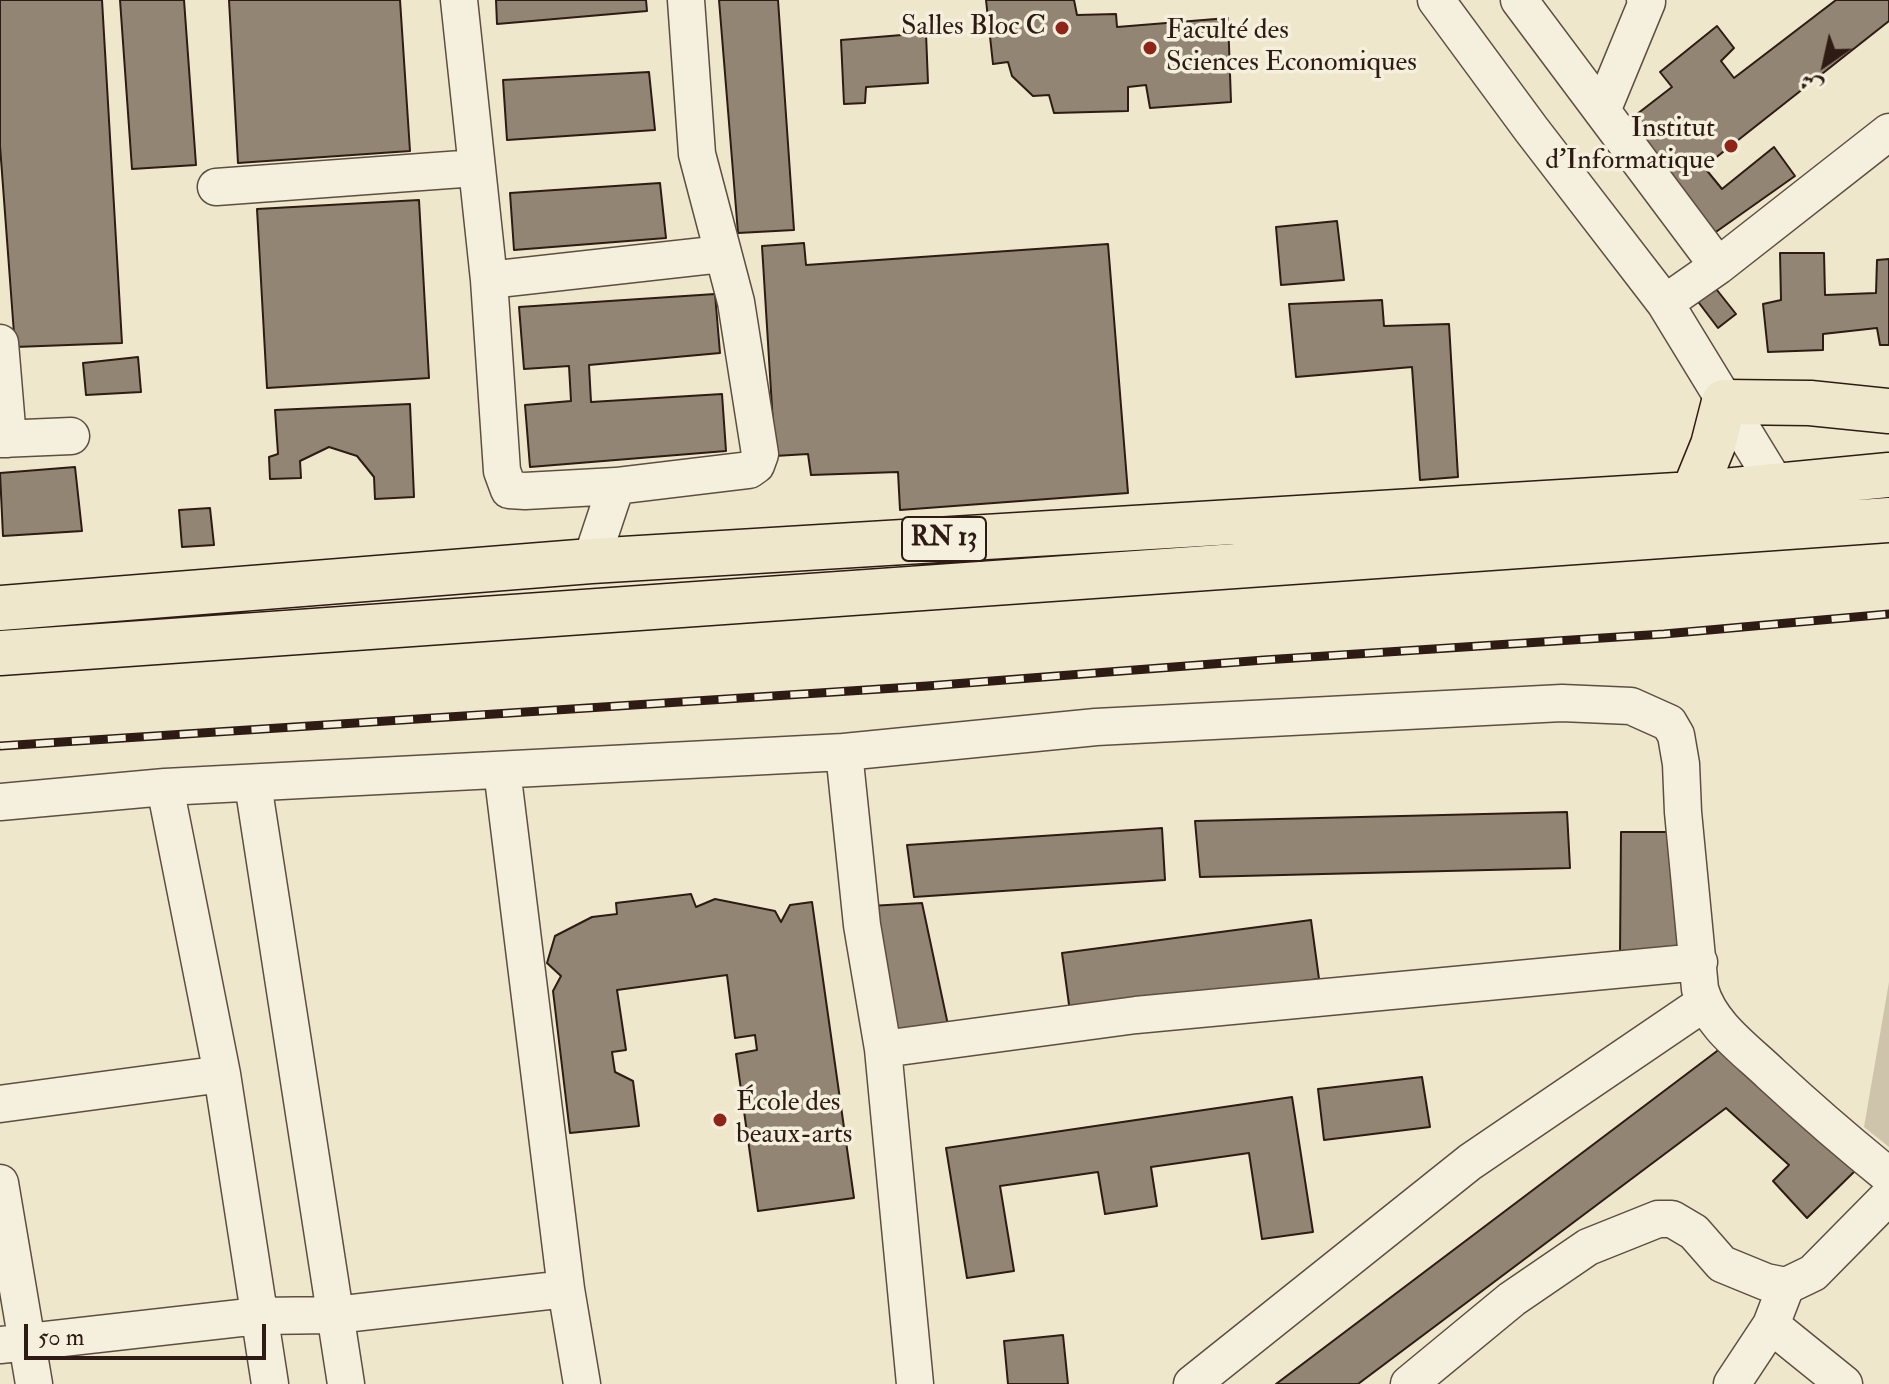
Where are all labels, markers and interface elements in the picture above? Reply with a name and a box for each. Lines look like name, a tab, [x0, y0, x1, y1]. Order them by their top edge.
place label: Salles Bloc C	[901, 11, 1046, 45]
place label: Faculté des Sciences Economiques	[1166, 15, 1417, 81]
marker: Salles Bloc C	[1053, 19, 1071, 37]
north arrow	[1785, 24, 1865, 104]
marker: Faculté des Sciences Economiques	[1141, 39, 1159, 57]
text: ش	[1795, 66, 1828, 102]
place label: Institut d'Informatique	[1545, 113, 1715, 179]
marker: Institut d'Informatique	[1722, 137, 1740, 155]
road number: RN 13	[902, 517, 986, 561]
place label: École des beaux-arts	[736, 1087, 852, 1153]
marker: École des beaux-arts	[711, 1111, 729, 1129]
scale bar	[28, 1308, 270, 1358]
text: 50 m	[38, 1322, 84, 1353]

